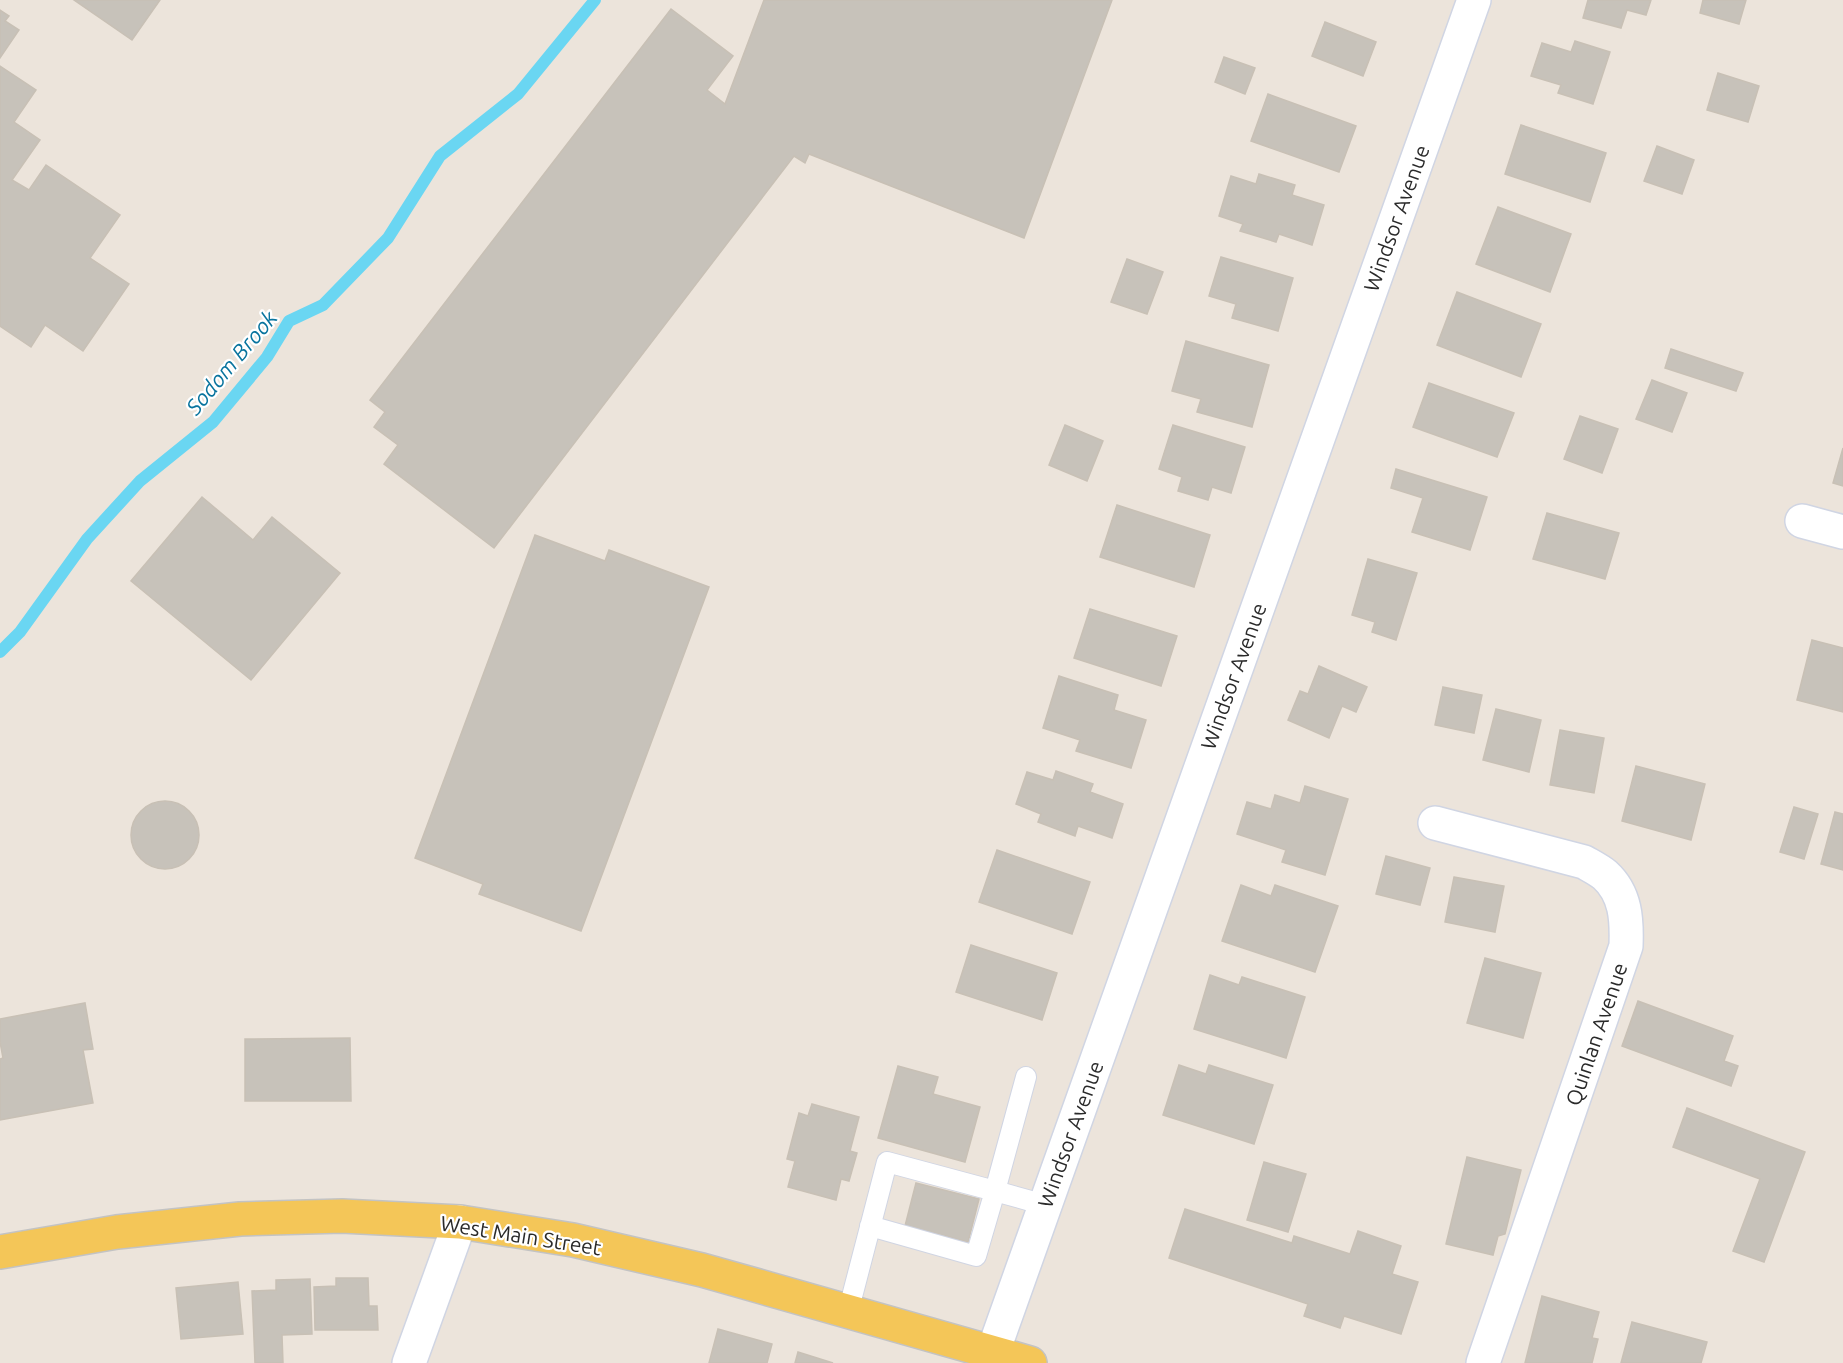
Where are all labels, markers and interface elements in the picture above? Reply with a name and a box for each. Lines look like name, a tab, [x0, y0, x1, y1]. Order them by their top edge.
street label: Windsor Avenue	[1358, 141, 1434, 295]
water label: Sodom Brook	[180, 305, 282, 420]
street label: Windsor Avenue	[1195, 599, 1271, 753]
street label: Quinlan Avenue	[1560, 960, 1632, 1108]
street label: Windsor Avenue	[1032, 1057, 1108, 1211]
street label: West Main Street	[439, 1210, 603, 1260]

